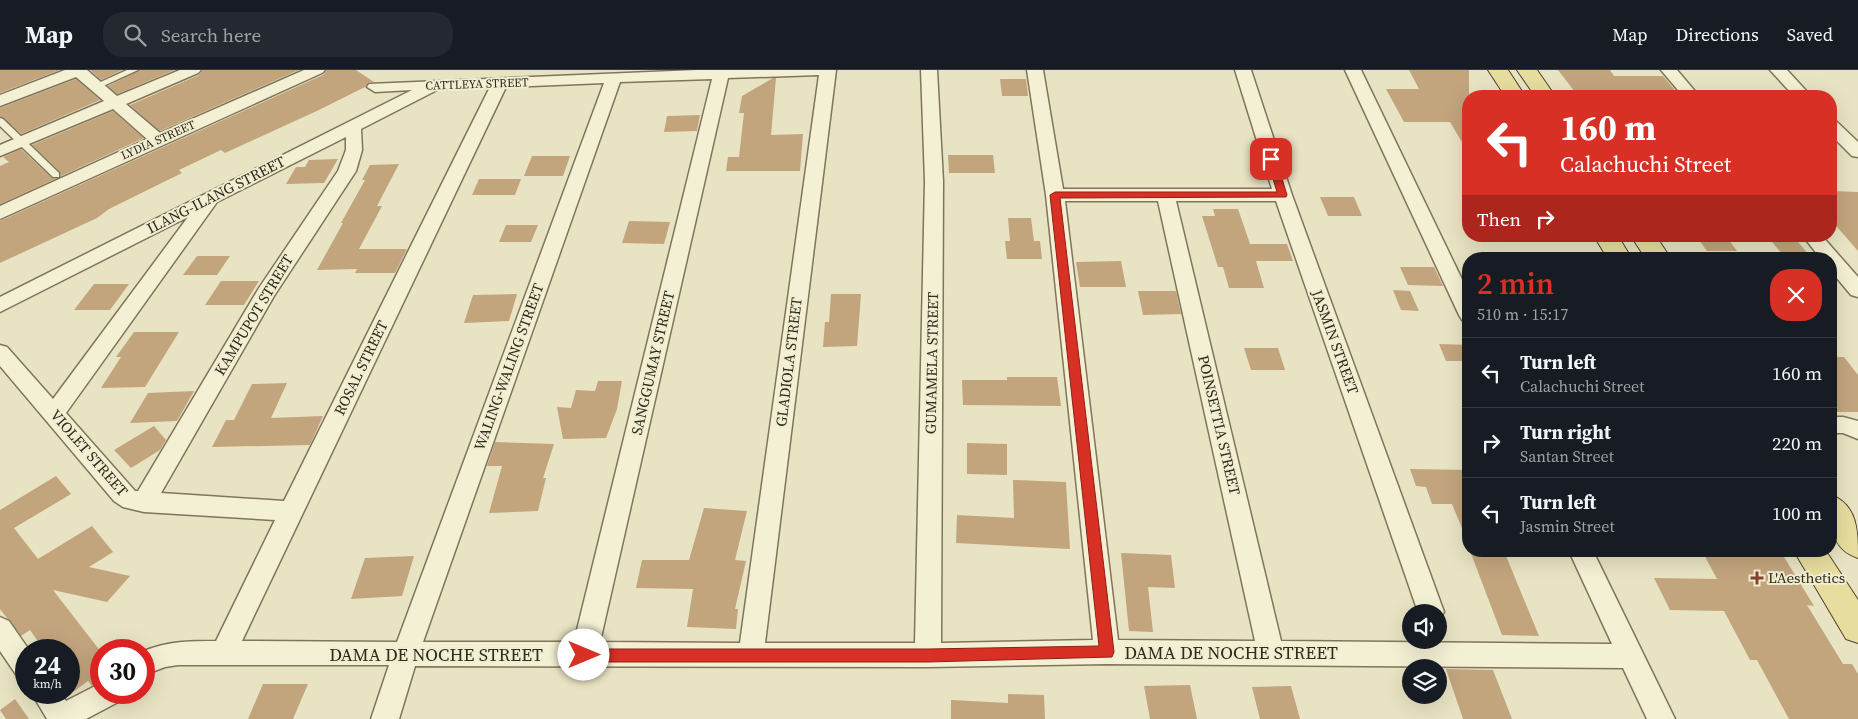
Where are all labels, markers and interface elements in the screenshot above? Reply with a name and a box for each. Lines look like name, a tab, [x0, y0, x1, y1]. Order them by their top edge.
search box	[103, 12, 453, 57]
text: Map	[25, 18, 73, 51]
icon: search	[121, 21, 149, 49]
text: Search here	[161, 22, 261, 48]
text: Map	[1612, 22, 1648, 47]
text: Directions	[1676, 22, 1759, 47]
text: Saved	[1787, 22, 1833, 47]
street label: CATTLEYA STREET	[425, 74, 530, 94]
text: 160 m	[1560, 104, 1656, 152]
icon: left	[1477, 110, 1542, 175]
street label: LYDIA STREET	[118, 116, 198, 164]
pin	[1250, 138, 1292, 180]
icon: arrive	[1257, 145, 1285, 173]
text: Calachuchi Street	[1560, 149, 1731, 179]
street label: ILANG-ILANG STREET	[143, 151, 288, 239]
icon: right	[1531, 205, 1559, 233]
text: Then	[1477, 206, 1521, 232]
street label: KAMPUPOT STREET	[209, 250, 298, 379]
text: 2 min	[1477, 263, 1554, 304]
button: close	[1770, 269, 1822, 321]
street label: WALING-WALING STREET	[468, 280, 549, 453]
street label: JASMIN STREET	[1307, 286, 1364, 397]
street label: SANGGUMAY STREET	[626, 289, 679, 437]
street label: GUMAMELA STREET	[920, 292, 943, 434]
street label: GLADIOLA STREET	[770, 296, 807, 428]
text: 510 m · 15:17	[1477, 303, 1568, 325]
street label: ROSAL STREET	[328, 317, 393, 419]
text: Turn left	[1520, 349, 1596, 375]
street label: POINSETTIA STREET	[1193, 353, 1246, 497]
icon: left	[1477, 359, 1505, 387]
text: 160 m	[1772, 360, 1822, 386]
text: Calachuchi Street	[1520, 375, 1644, 397]
street label: VIOLET STREET	[46, 405, 133, 501]
text: Turn right	[1520, 419, 1611, 445]
icon: right	[1477, 429, 1505, 457]
text: 220 m	[1772, 430, 1822, 456]
text: Santan Street	[1520, 445, 1614, 467]
text: Turn left	[1520, 489, 1596, 515]
icon: left	[1477, 499, 1505, 527]
text: 100 m	[1772, 500, 1822, 526]
text: Jasmin Street	[1520, 515, 1615, 537]
place label: L'Aesthetics	[1768, 567, 1845, 588]
marker: L'Aesthetics	[1750, 571, 1764, 585]
map controls	[1402, 604, 1447, 704]
button: sound	[1402, 604, 1447, 649]
position arrow	[557, 628, 609, 680]
speed limit sign: 30	[90, 639, 155, 704]
street label: DAMA DE NOCHE STREET	[1124, 640, 1338, 665]
street label: DAMA DE NOCHE STREET	[329, 642, 543, 667]
text: 24	[34, 648, 61, 682]
button: layers	[1402, 659, 1447, 704]
text: km/h	[33, 676, 62, 692]

